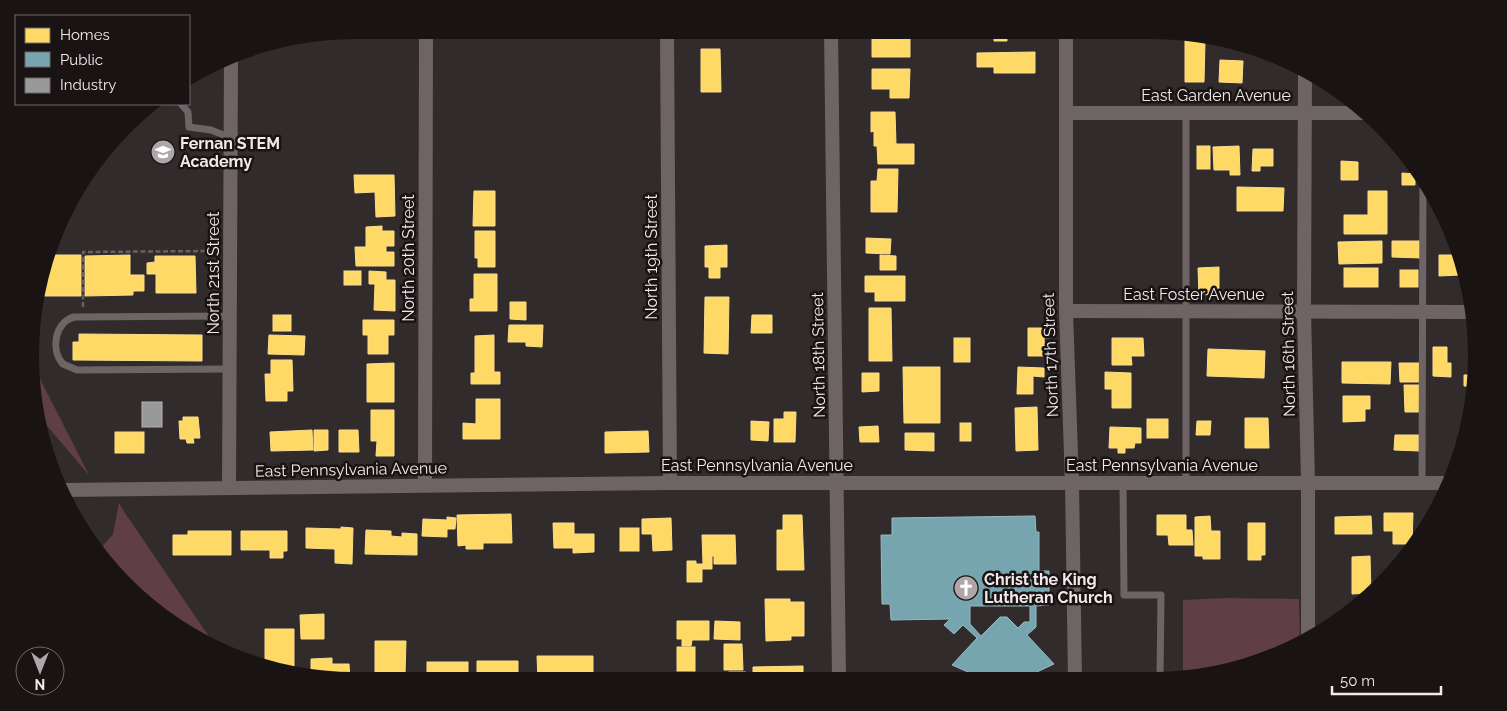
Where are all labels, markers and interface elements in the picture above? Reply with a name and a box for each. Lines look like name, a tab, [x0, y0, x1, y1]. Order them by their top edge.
legend	[15, 15, 190, 105]
text: Homes	[60, 26, 110, 44]
text: Public	[60, 51, 103, 69]
text: Industry	[60, 76, 116, 94]
street label: East Garden Avenue	[1141, 86, 1291, 105]
place label: Fernan STEM Academy	[180, 134, 280, 171]
school or university icon: Fernan STEM Academy	[150, 139, 176, 165]
street label: North 20th Street	[399, 194, 418, 322]
street label: North 19th Street	[642, 194, 661, 320]
street label: North 21st Street	[204, 211, 223, 334]
street label: East Foster Avenue	[1123, 285, 1265, 304]
street label: North 16th Street	[1278, 290, 1299, 417]
street label: North 18th Street	[808, 291, 829, 418]
street label: North 17th Street	[1039, 292, 1062, 418]
street label: East Pennsylvania Avenue	[661, 456, 853, 475]
street label: East Pennsylvania Avenue	[1066, 456, 1258, 475]
street label: East Pennsylvania Avenue	[255, 458, 447, 481]
place label: Christ the King Lutheran Church	[984, 570, 1113, 607]
church icon: Christ the King Lutheran Church	[953, 575, 979, 601]
north arrow	[15, 646, 65, 696]
scale bar	[1332, 664, 1441, 696]
text: 50 m	[1340, 672, 1375, 690]
text: N	[35, 676, 45, 692]

